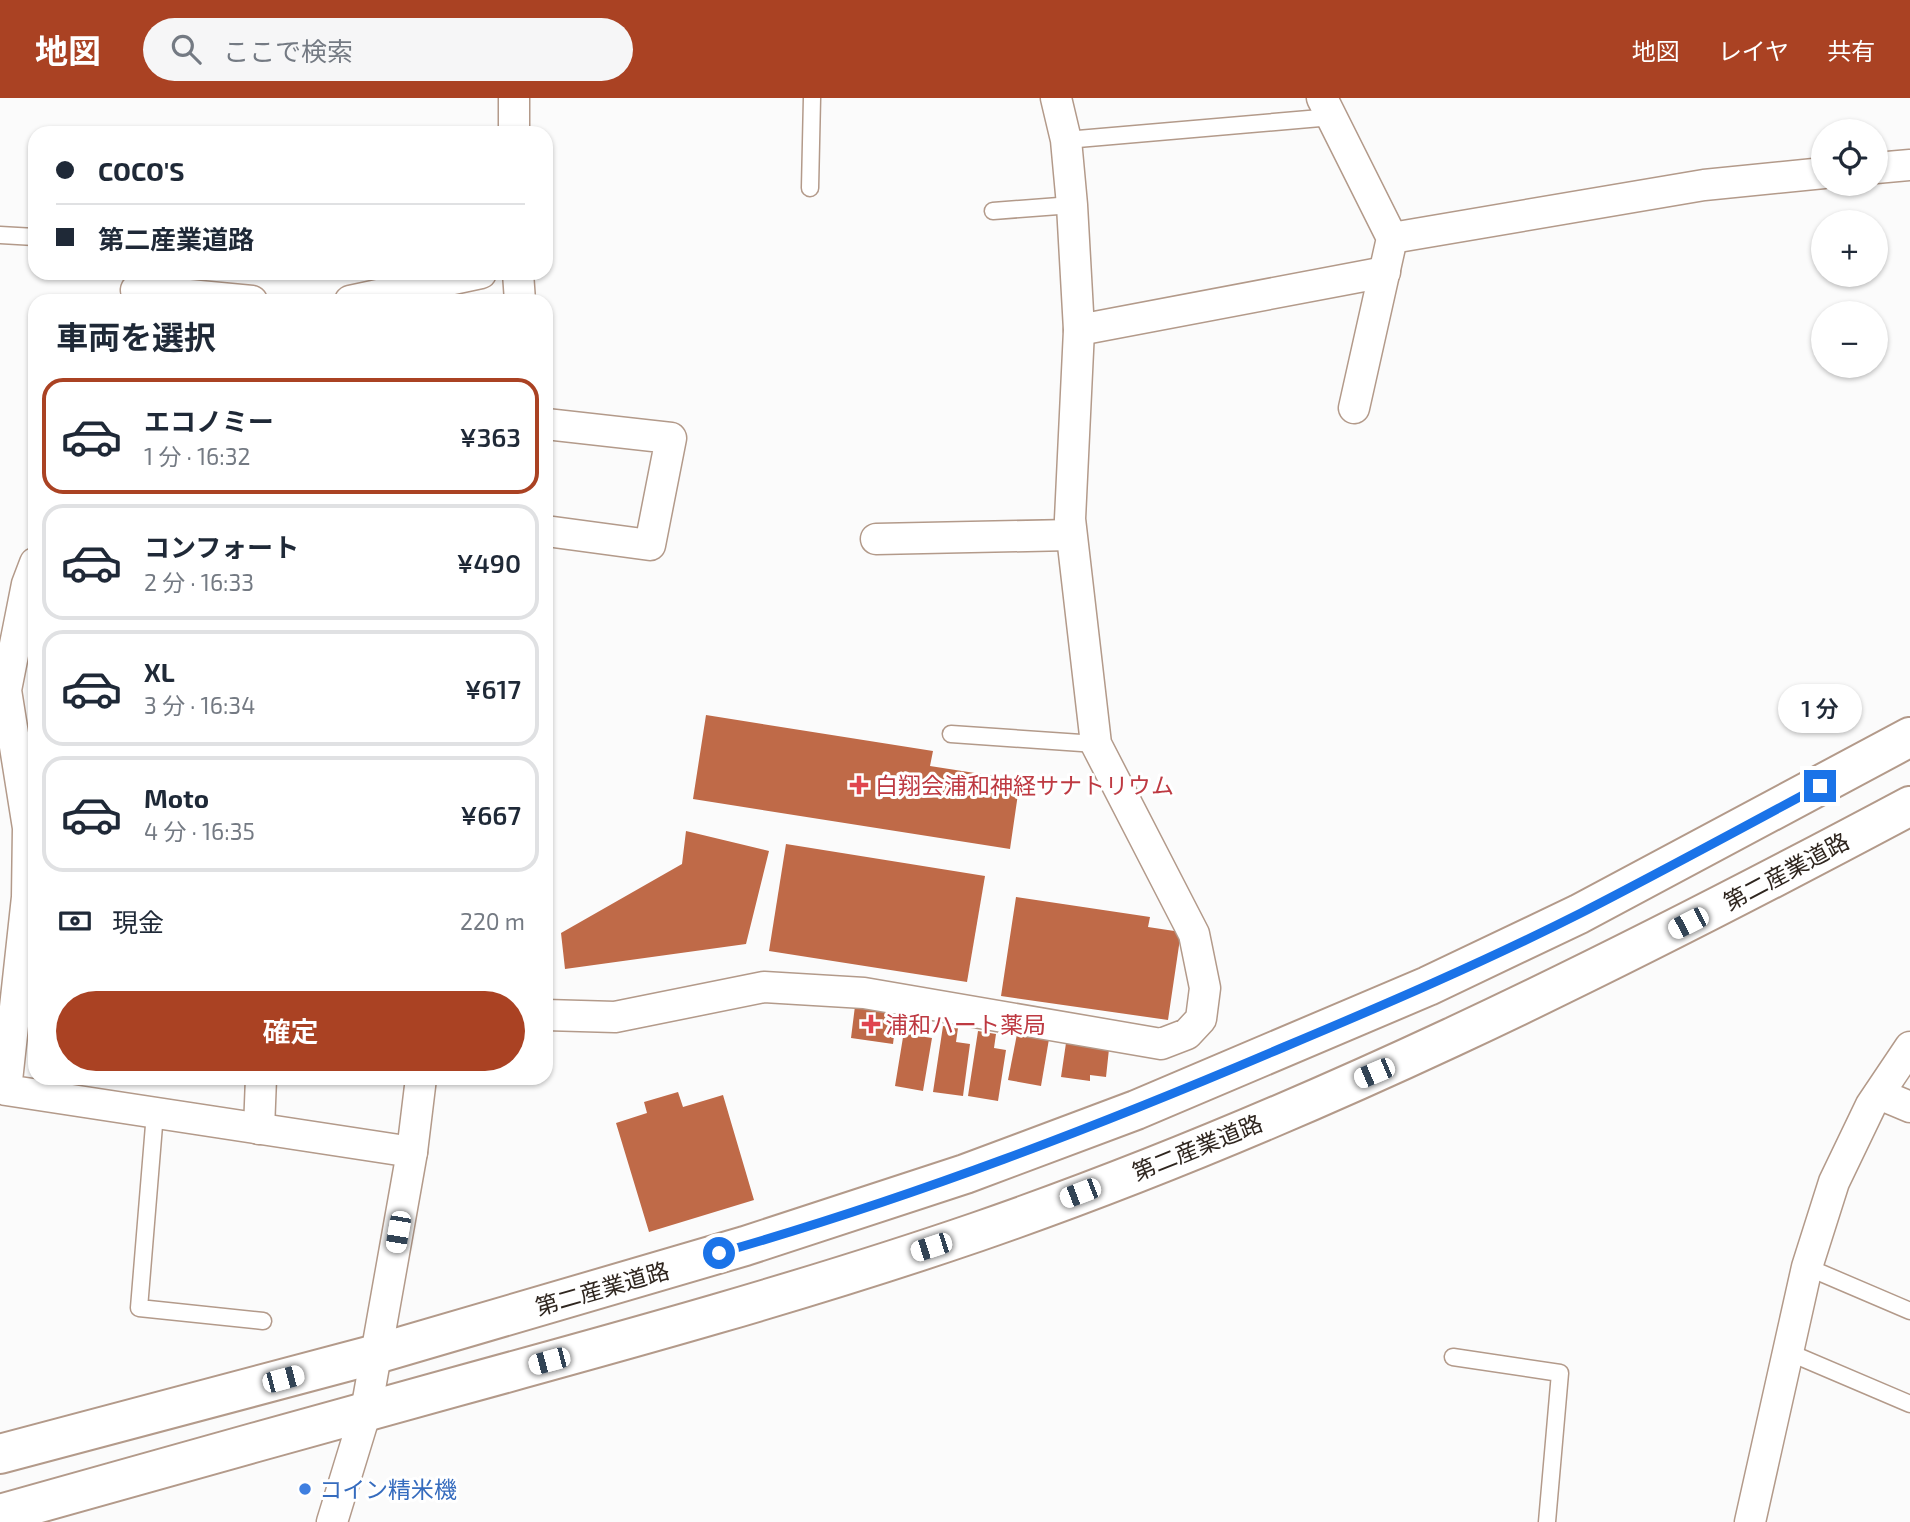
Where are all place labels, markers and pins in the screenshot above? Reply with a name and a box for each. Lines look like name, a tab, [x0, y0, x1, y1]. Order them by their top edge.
place label: 白翔会浦和神経サナトリウム	[875, 771, 1174, 799]
marker: 白翔会浦和神経サナトリウム	[849, 775, 869, 795]
place label: 浦和ハート薬局	[885, 1010, 1046, 1038]
marker: 浦和ハート薬局	[863, 1016, 879, 1032]
place label: コイン精米機	[319, 1475, 457, 1503]
marker: コイン精米機	[297, 1481, 313, 1497]

